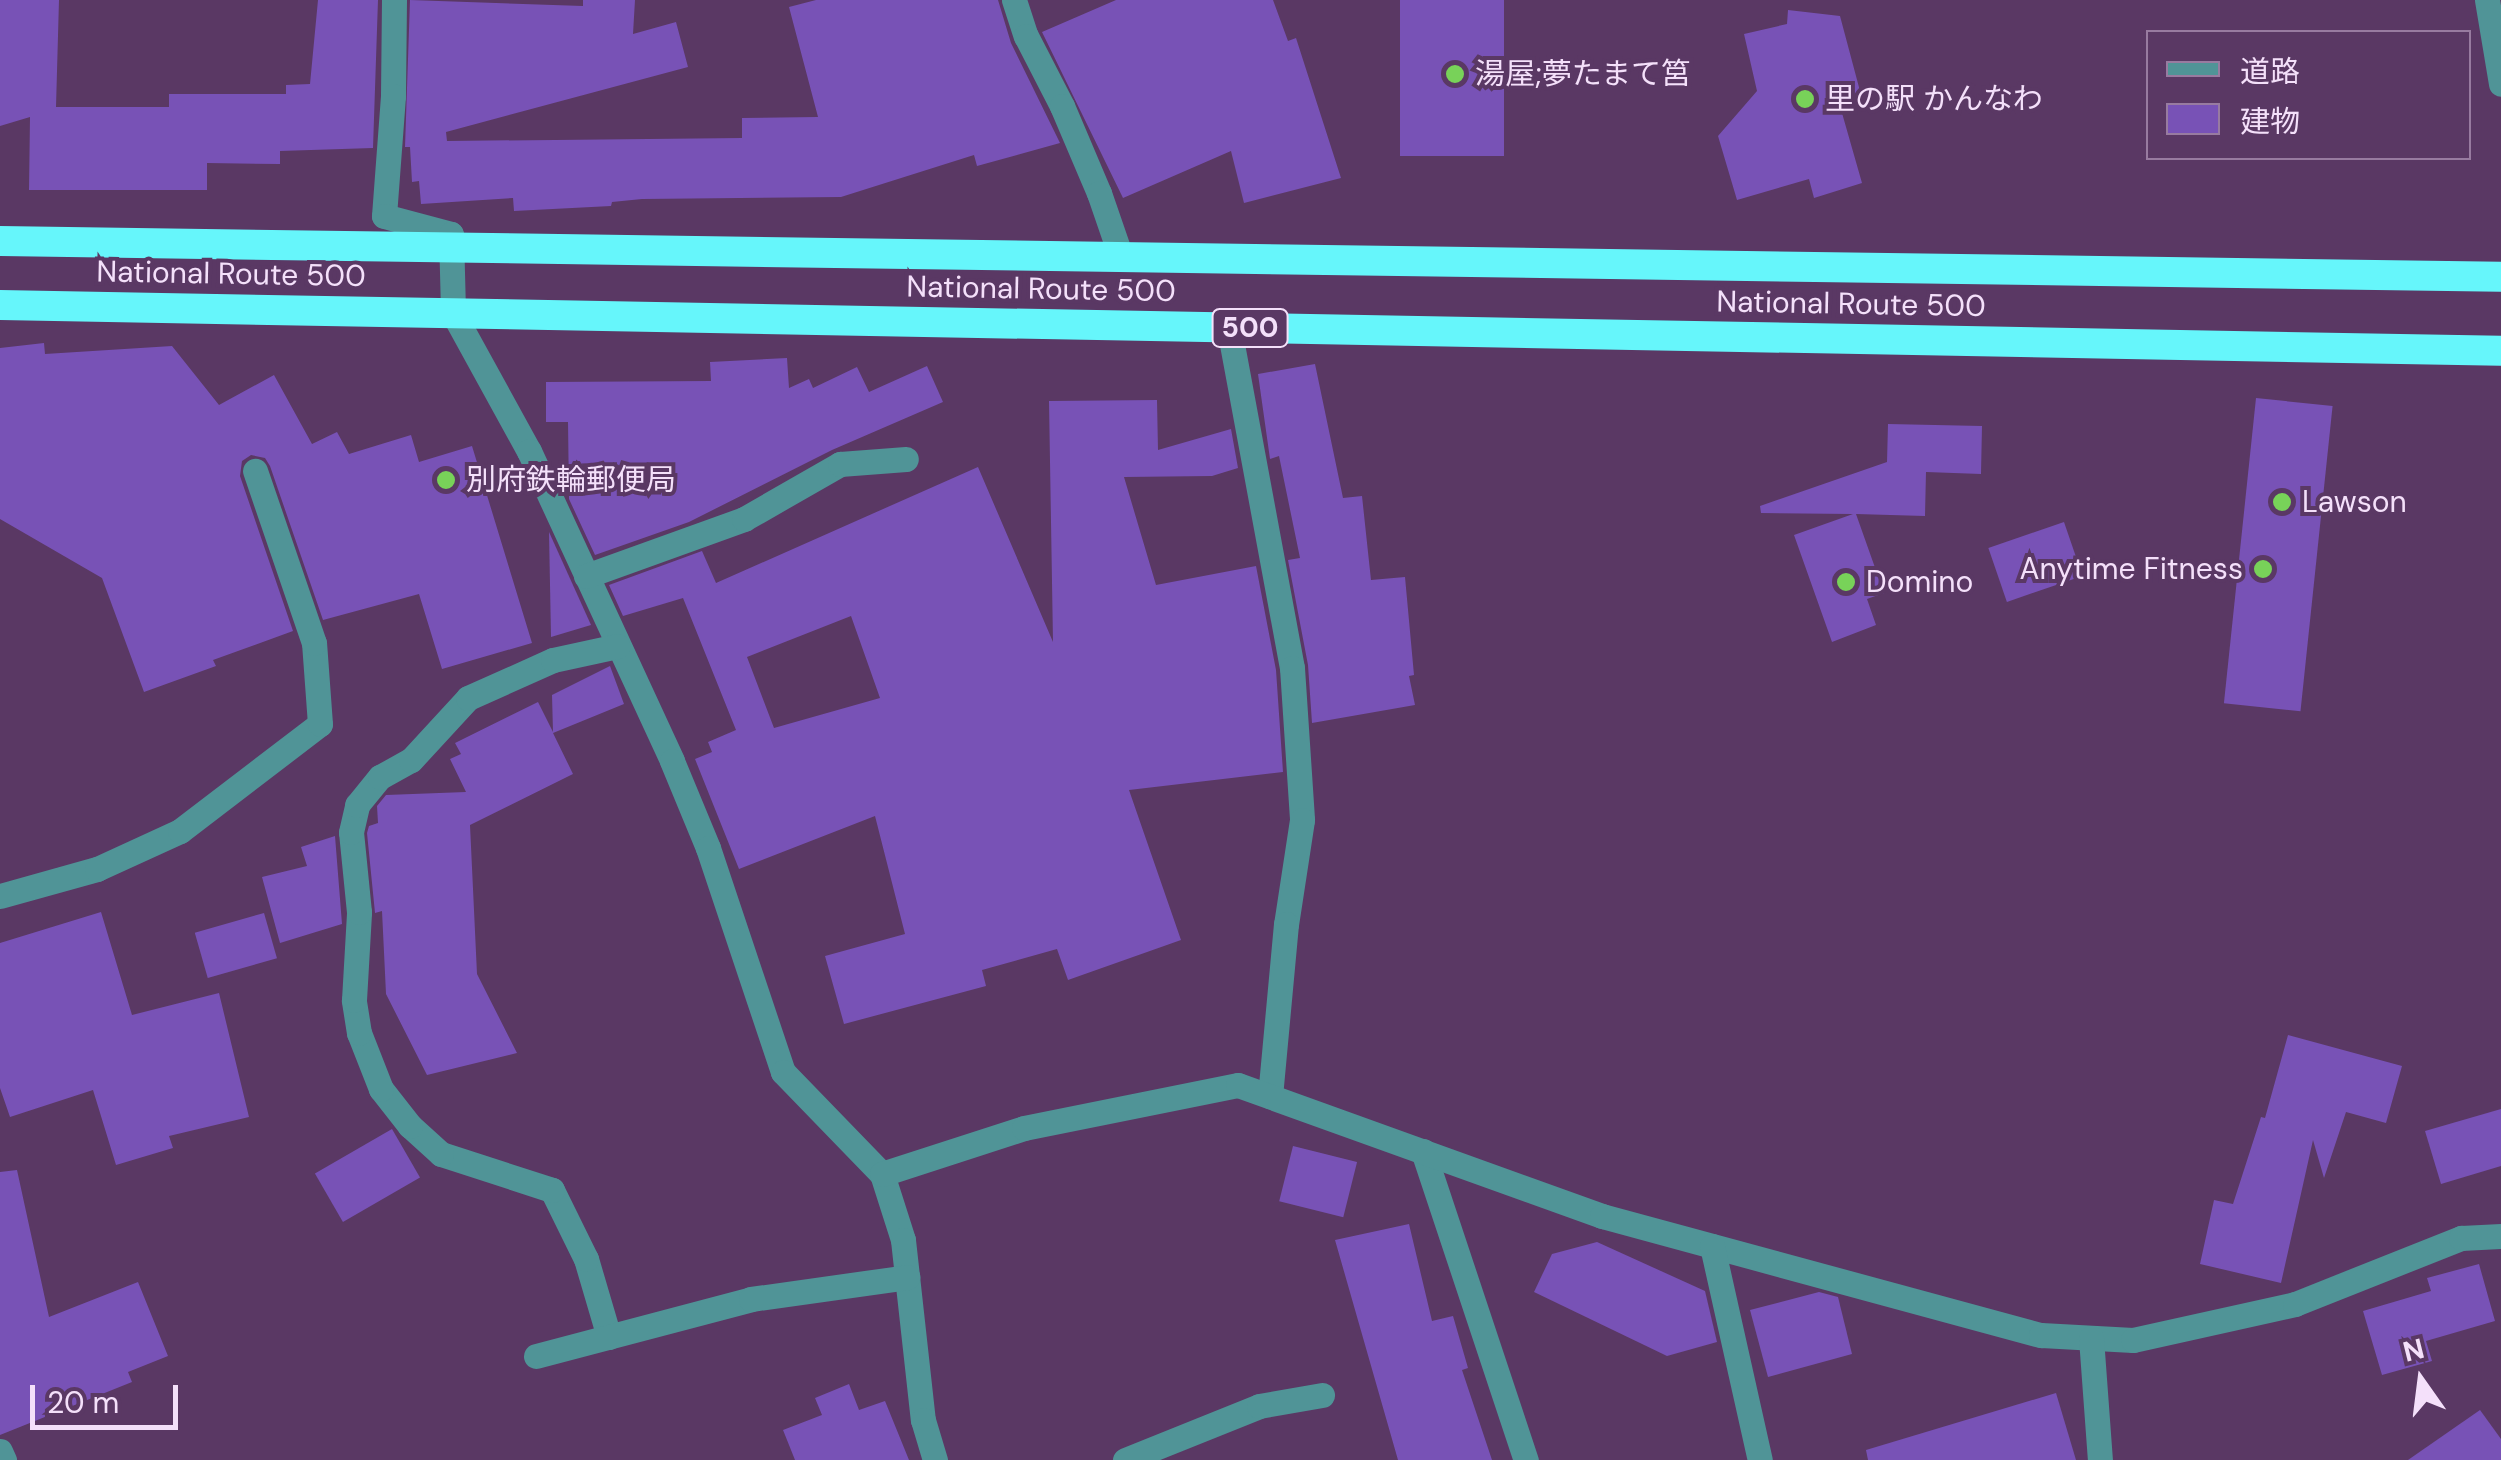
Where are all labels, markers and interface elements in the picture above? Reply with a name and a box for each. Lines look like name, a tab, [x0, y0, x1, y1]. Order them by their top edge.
legend	[2146, 30, 2471, 160]
text: 道路	[2240, 52, 2300, 91]
place label: 湯屋;夢たまて筥	[1475, 56, 1692, 92]
marker: 湯屋;夢たまて筥	[1444, 63, 1466, 85]
place label: 里の駅 かんなわ	[1825, 81, 2043, 117]
marker: 里の駅 かんなわ	[1794, 88, 1816, 110]
text: 建物	[2240, 102, 2300, 141]
street label: National Route 500	[96, 254, 366, 294]
street label: National Route 500	[906, 269, 1176, 309]
street label: National Route 500	[1716, 284, 1986, 324]
road number: 500	[1210, 305, 1290, 351]
place label: 別府鉄輪郵便局	[466, 462, 676, 498]
marker: 別府鉄輪郵便局	[435, 469, 457, 491]
place label: Lawson	[2302, 484, 2407, 520]
marker: Lawson	[2271, 491, 2293, 513]
place label: Anytime Fitness	[2020, 551, 2243, 587]
marker: Anytime Fitness	[2252, 558, 2274, 580]
place label: Domino	[1866, 564, 1973, 600]
marker: Domino	[1835, 571, 1857, 593]
north arrow	[2371, 1330, 2471, 1430]
text: N	[2399, 1330, 2428, 1371]
scale bar	[35, 1365, 182, 1427]
text: 20 m	[47, 1383, 119, 1422]

